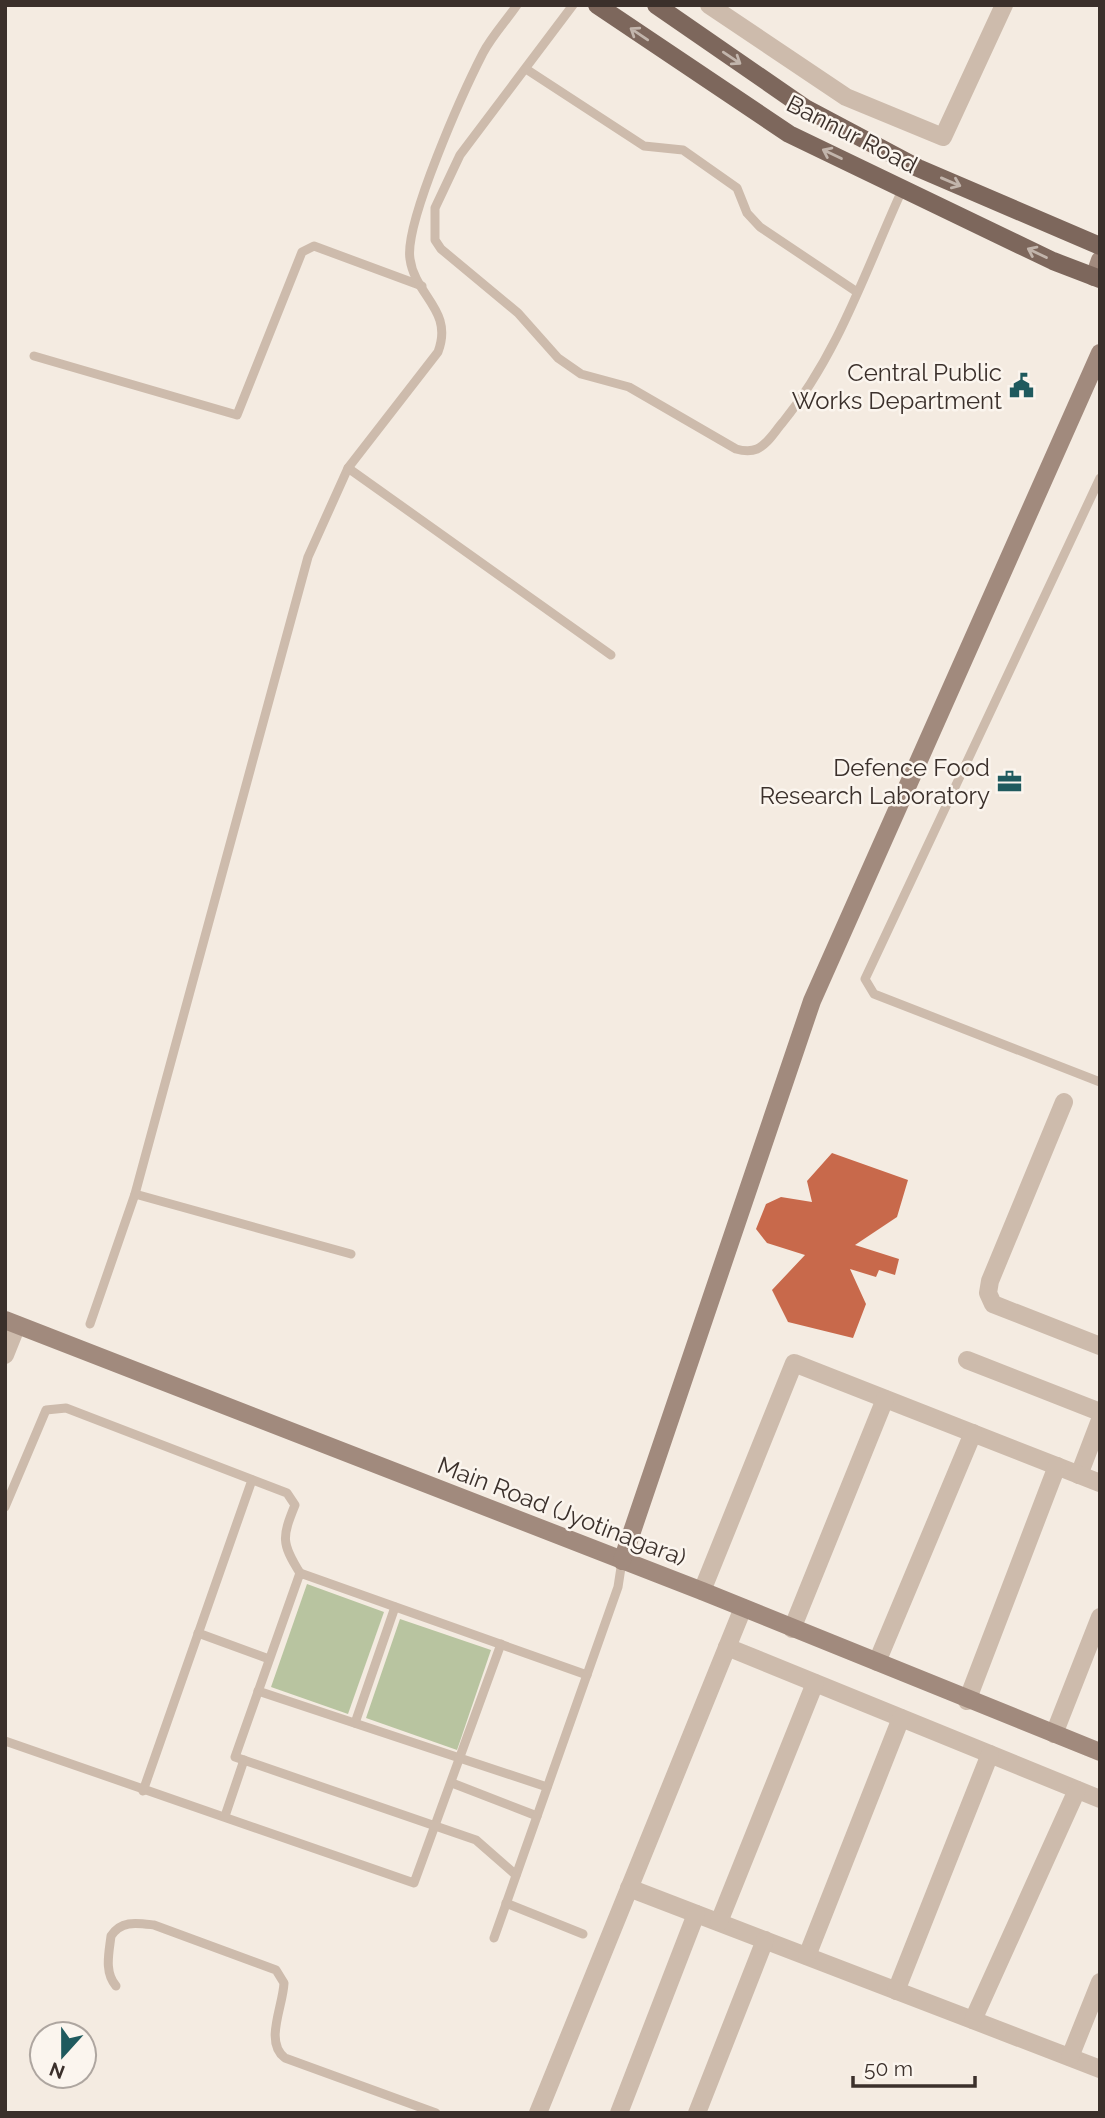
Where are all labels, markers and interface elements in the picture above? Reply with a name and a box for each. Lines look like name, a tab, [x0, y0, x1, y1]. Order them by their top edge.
one-way arrow	[630, 27, 649, 41]
one-way arrow	[722, 51, 741, 65]
street label: Bannur Road	[782, 89, 922, 179]
one-way arrow	[822, 147, 843, 161]
one-way arrow	[939, 176, 961, 189]
one-way arrow	[1027, 245, 1048, 259]
place label: Central Public Works Department	[792, 358, 1002, 415]
public building icon: Central Public Works Department	[1008, 372, 1036, 400]
place label: Defence Food Research Laboratory	[759, 753, 990, 810]
office icon: Defence Food Research Laboratory	[996, 767, 1024, 795]
street label: Main Road (Jyotinagara)	[434, 1450, 690, 1572]
north arrow	[28, 2020, 98, 2090]
scale bar	[853, 2044, 976, 2088]
text: 50 m	[864, 2056, 913, 2081]
text: N	[46, 2058, 68, 2084]

